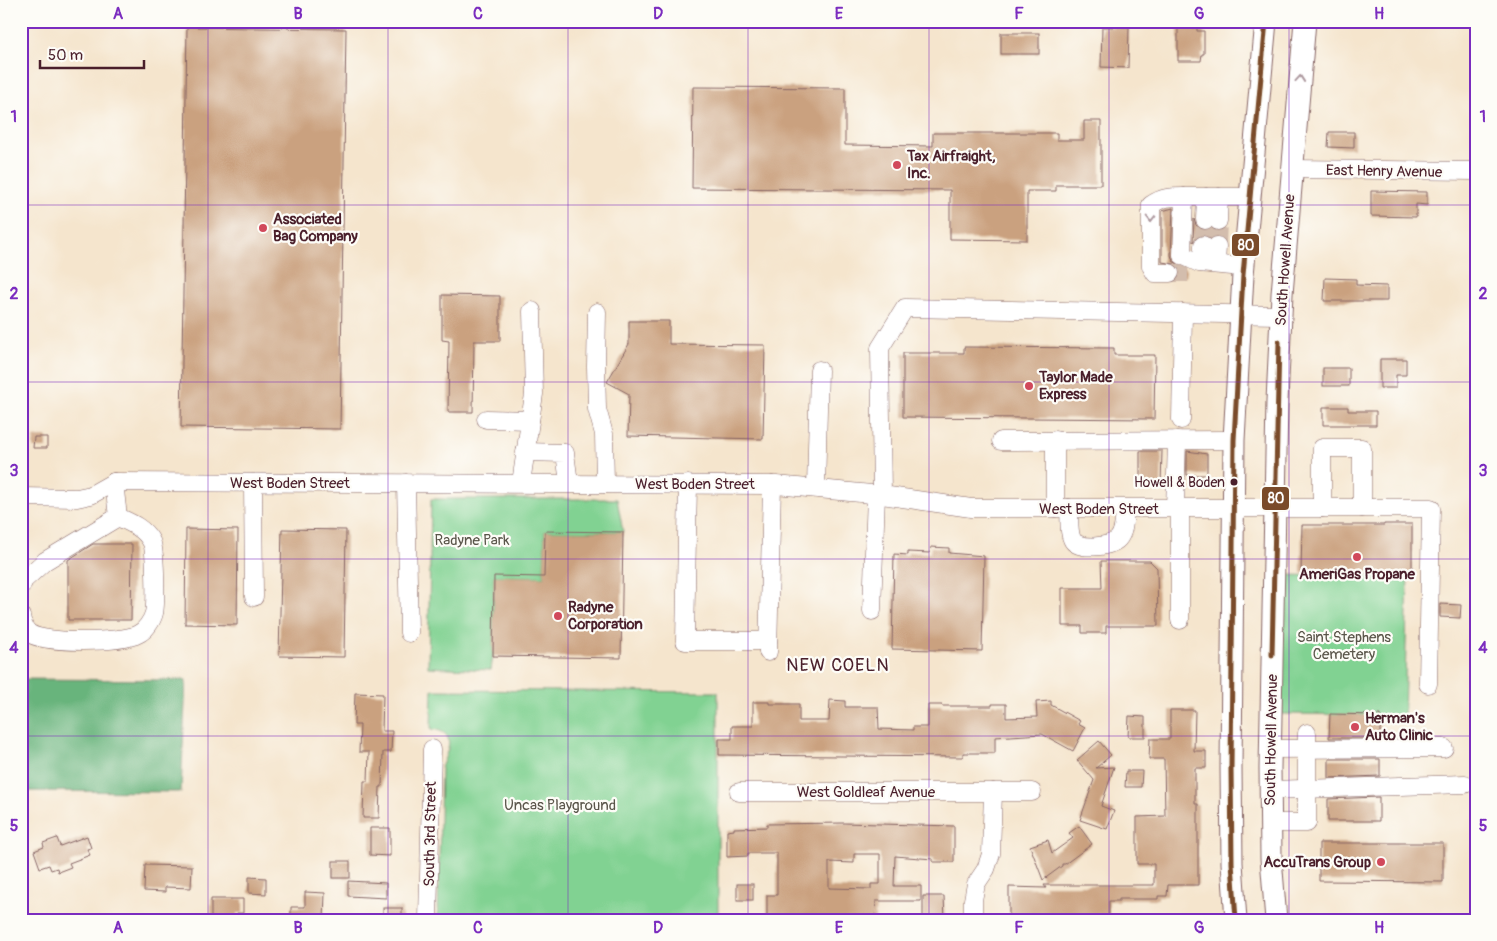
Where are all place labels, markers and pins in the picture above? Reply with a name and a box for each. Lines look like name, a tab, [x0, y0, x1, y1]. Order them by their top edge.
place label: Tax Airfraight, Inc.	[906, 147, 996, 183]
marker: Tax Airfraight, Inc.	[891, 159, 903, 171]
place label: Associated Bag Company	[273, 210, 358, 246]
marker: Associated Bag Company	[257, 222, 269, 234]
place label: Taylor Made Express	[1038, 368, 1113, 404]
marker: Taylor Made Express	[1023, 380, 1035, 392]
place label: Howell & Boden	[1134, 474, 1225, 491]
marker: Howell & Boden	[1229, 477, 1239, 487]
marker: AmeriGas Propane	[1351, 551, 1363, 563]
place label: AmeriGas Propane	[1299, 565, 1415, 584]
place label: Radyne Corporation	[568, 598, 643, 634]
marker: Radyne Corporation	[552, 610, 564, 622]
place label: Herman's Auto Clinic	[1365, 709, 1434, 745]
marker: Herman's Auto Clinic	[1349, 721, 1361, 733]
place label: AccuTrans Group	[1264, 853, 1371, 872]
marker: AccuTrans Group	[1375, 856, 1387, 868]

